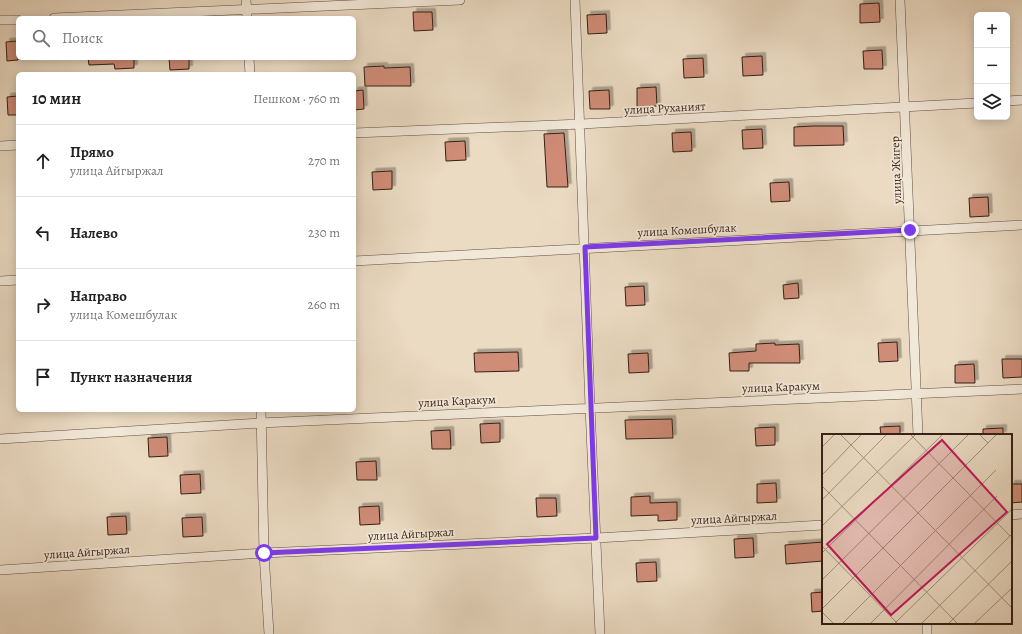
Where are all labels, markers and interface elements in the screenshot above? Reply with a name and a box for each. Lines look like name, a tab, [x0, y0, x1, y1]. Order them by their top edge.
map controls	[974, 12, 1010, 120]
button: +	[974, 12, 1010, 48]
search box	[16, 16, 356, 60]
icon: search	[30, 27, 52, 49]
text: Поиск	[62, 28, 103, 48]
button: −	[974, 48, 1010, 84]
button: layers	[974, 84, 1010, 120]
text: 10 мин	[32, 87, 81, 110]
text: Пешком · 760 m	[253, 90, 340, 107]
street label: улица Руханият	[623, 98, 707, 118]
street label: улица Жигер	[887, 136, 905, 205]
text: Прямо	[70, 142, 114, 162]
icon: ahead	[32, 150, 54, 172]
text: 270 m	[308, 152, 340, 169]
text: улица Айгыржал	[70, 162, 163, 179]
street label: улица Комешбулак	[636, 219, 737, 241]
route end	[901, 221, 919, 239]
icon: left	[32, 222, 54, 244]
text: Налево	[70, 223, 118, 243]
text: 230 m	[308, 224, 340, 241]
text: Направо	[70, 286, 127, 306]
icon: right	[32, 294, 54, 316]
text: 260 m	[307, 296, 340, 313]
text: улица Комешбулак	[70, 306, 177, 323]
icon: arrive	[32, 366, 54, 388]
text: Пункт назначения	[70, 367, 192, 387]
street label: улица Каракум	[741, 378, 820, 396]
street label: улица Каракум	[417, 391, 496, 411]
inset map	[822, 434, 1012, 624]
street label: улица Айгыржал	[690, 508, 777, 528]
street label: улица Айгыржал	[367, 524, 454, 544]
street label: улица Айгыржал	[42, 541, 131, 563]
route start	[255, 544, 273, 562]

